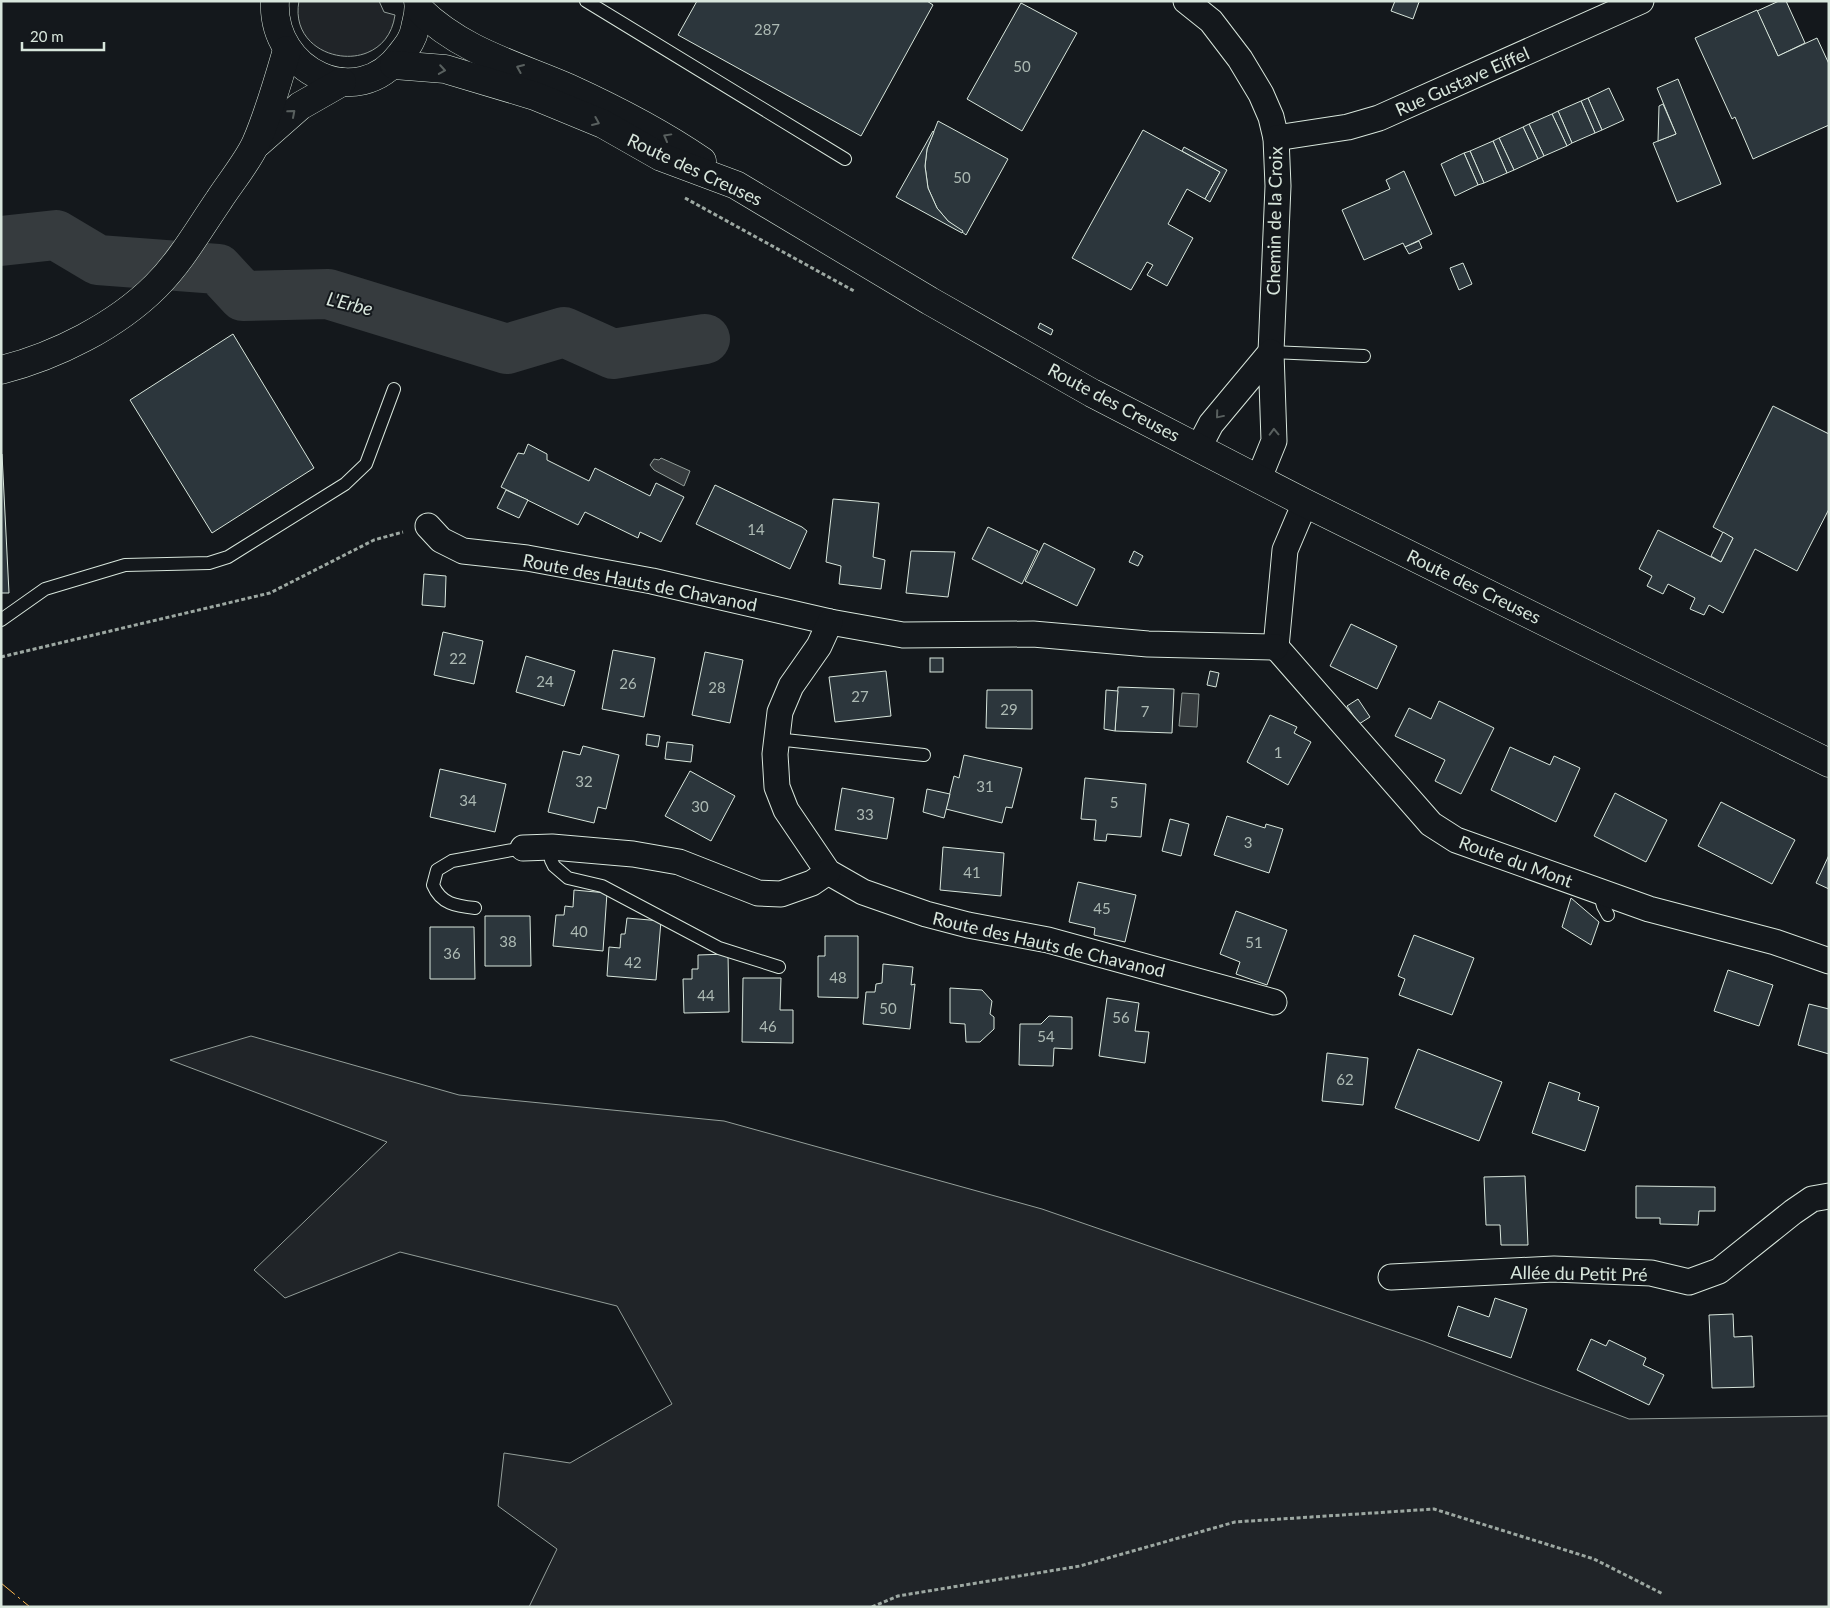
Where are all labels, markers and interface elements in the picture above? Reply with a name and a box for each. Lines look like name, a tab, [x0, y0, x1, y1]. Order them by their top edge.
scale bar	[22, 20, 105, 52]
house number: 287	[754, 20, 780, 38]
text: 20 m	[30, 27, 64, 45]
street label: Rue Gustave Eiffel	[1392, 42, 1532, 120]
house number: 50	[1013, 57, 1031, 75]
one-way arrow	[438, 64, 447, 74]
one-way arrow	[516, 64, 525, 75]
one-way arrow	[286, 110, 295, 119]
one-way arrow	[591, 115, 600, 126]
street label: Route des Creuses	[624, 128, 766, 210]
one-way arrow	[663, 134, 672, 144]
street label: Chemin de la Croix	[1262, 146, 1286, 296]
house number: 50	[953, 168, 971, 186]
water label: L'Erbe	[325, 286, 375, 320]
street label: Route des Creuses	[1044, 358, 1184, 446]
one-way arrow	[1216, 409, 1225, 418]
one-way arrow	[1269, 428, 1279, 436]
house number: 14	[747, 520, 765, 538]
street label: Route des Creuses	[1403, 544, 1545, 628]
street label: Route des Hauts de Chavanod	[521, 548, 759, 616]
house number: 22	[449, 649, 467, 667]
house number: 24	[536, 672, 554, 690]
house number: 26	[619, 674, 637, 692]
house number: 28	[708, 678, 726, 696]
house number: 27	[851, 687, 869, 705]
house number: 29	[1000, 700, 1018, 718]
house number: 7	[1141, 702, 1150, 720]
house number: 1	[1274, 743, 1282, 761]
house number: 32	[575, 772, 593, 790]
house number: 31	[976, 777, 994, 795]
house number: 34	[459, 791, 477, 809]
house number: 5	[1110, 793, 1118, 811]
house number: 30	[691, 797, 709, 815]
house number: 33	[856, 805, 874, 823]
street label: Route du Mont	[1456, 830, 1576, 892]
house number: 3	[1244, 833, 1252, 851]
house number: 41	[963, 863, 981, 881]
house number: 45	[1093, 899, 1111, 917]
street label: Route des Hauts de Chavanod	[931, 906, 1167, 982]
house number: 40	[570, 922, 588, 940]
house number: 38	[499, 932, 517, 950]
house number: 51	[1245, 933, 1263, 951]
house number: 36	[443, 944, 461, 962]
house number: 42	[624, 953, 642, 971]
house number: 48	[829, 968, 847, 986]
house number: 44	[697, 986, 715, 1004]
house number: 50	[879, 999, 897, 1017]
house number: 56	[1112, 1008, 1130, 1026]
house number: 46	[759, 1017, 777, 1035]
house number: 54	[1037, 1027, 1055, 1045]
house number: 62	[1336, 1070, 1354, 1088]
street label: Allée du Petit Pré	[1510, 1261, 1648, 1285]

